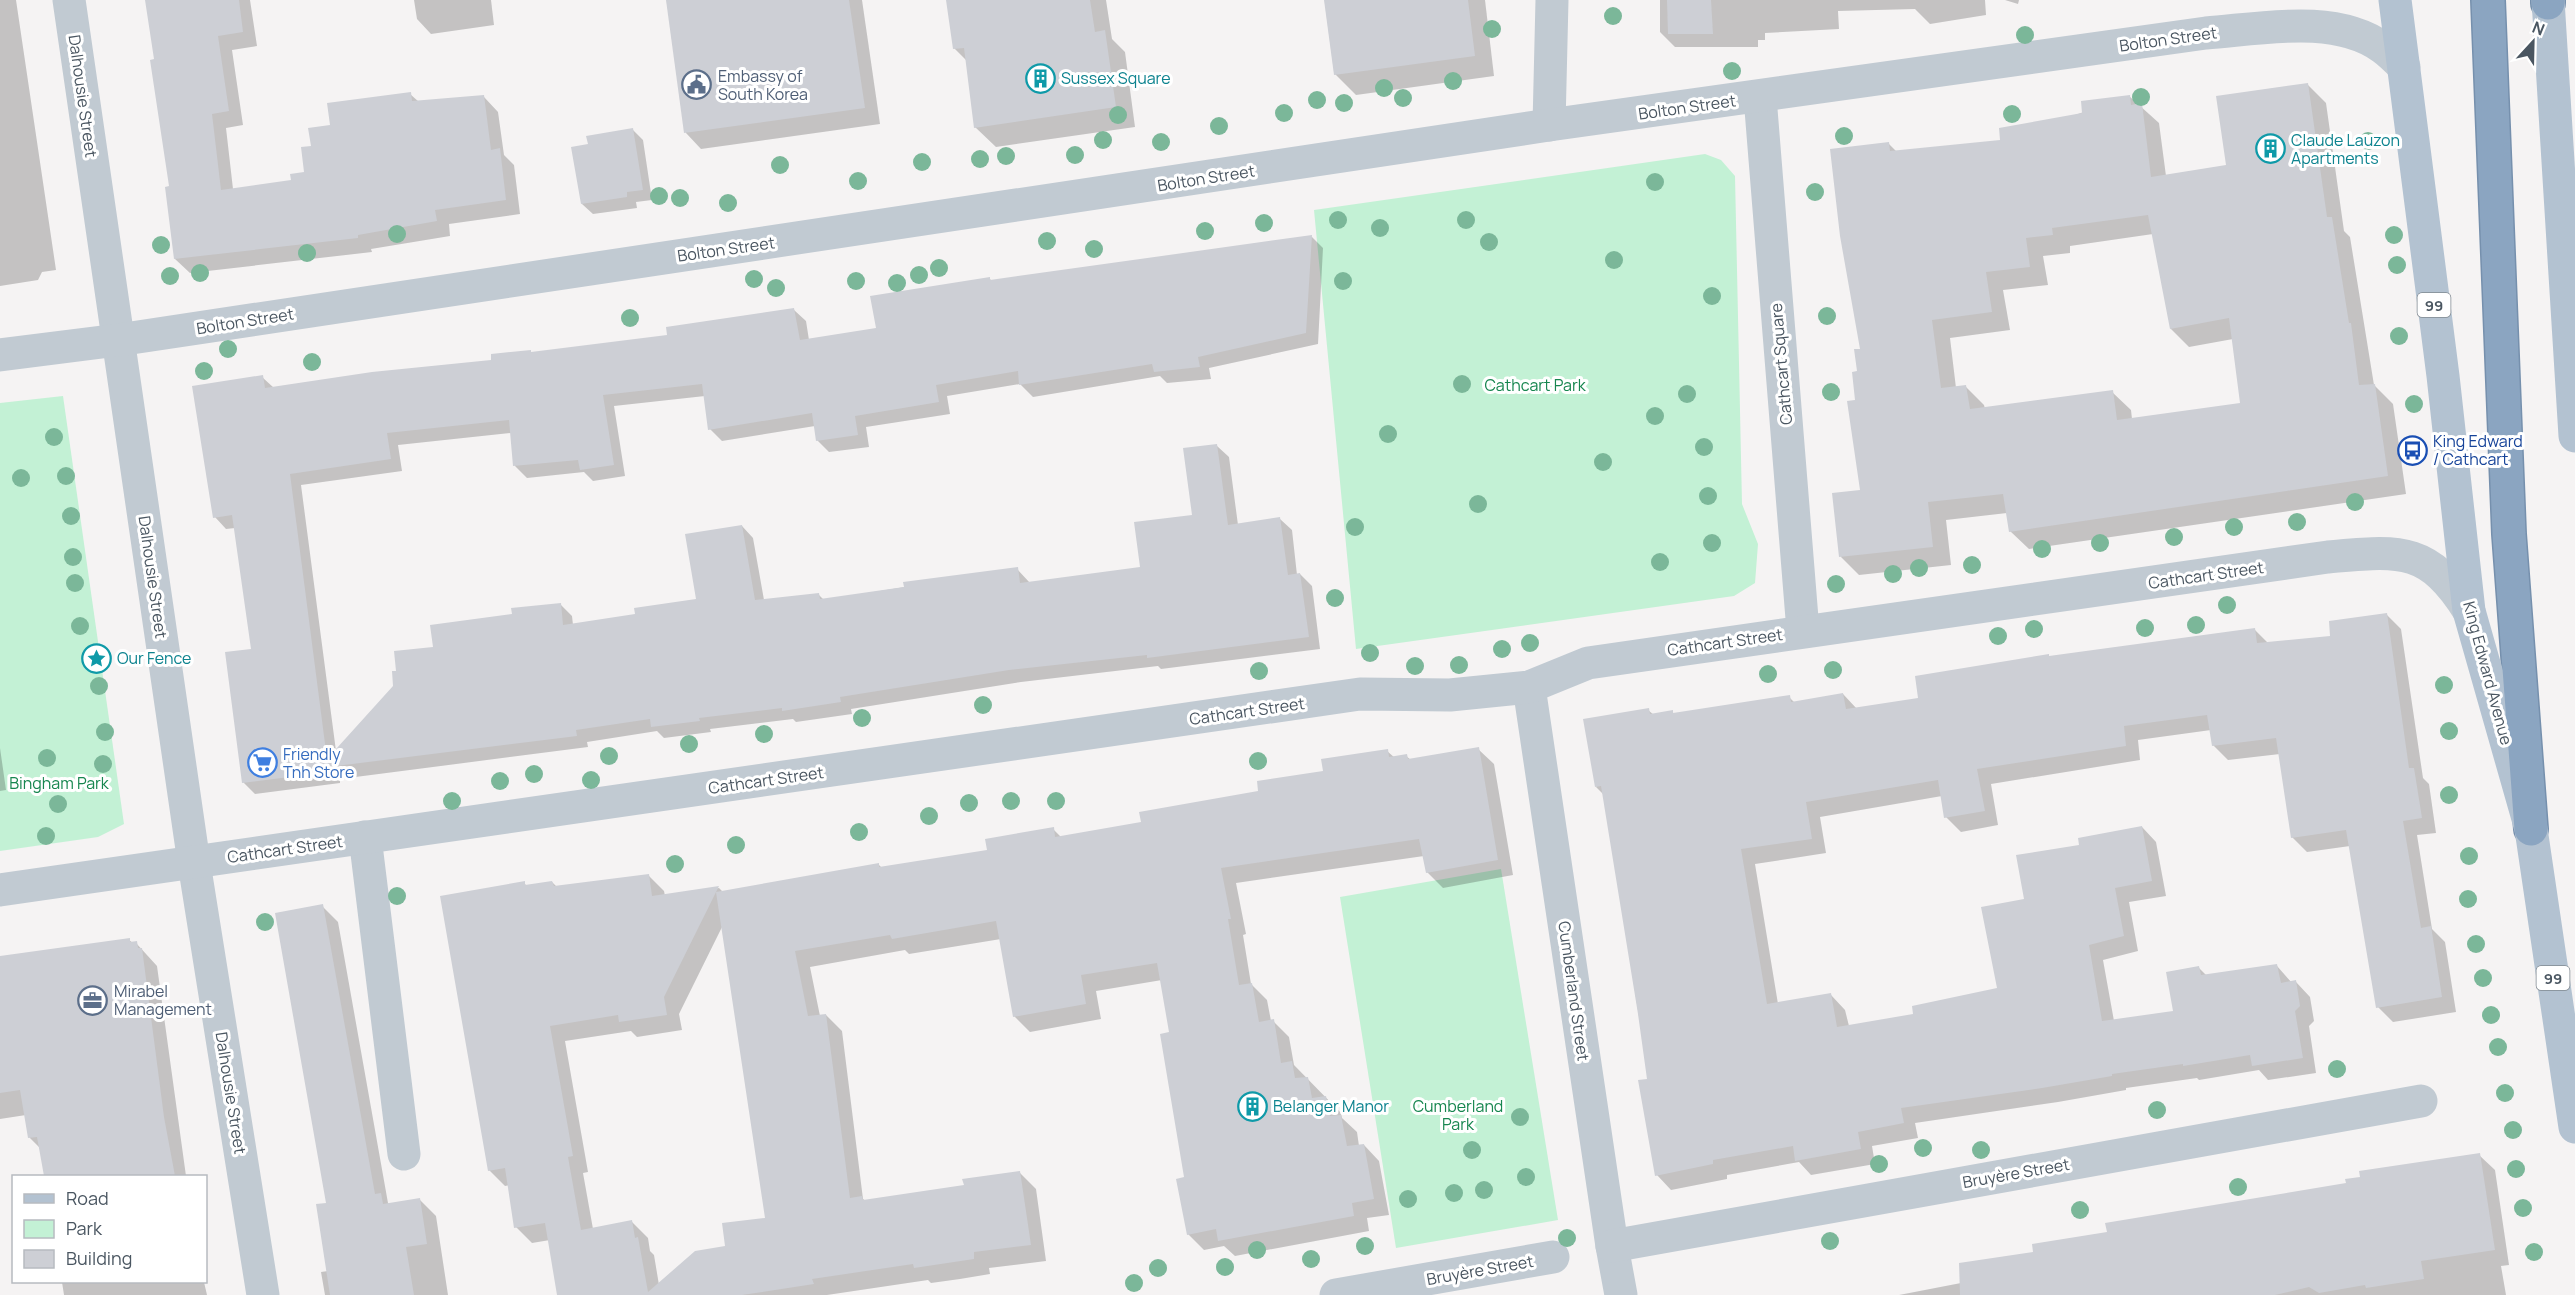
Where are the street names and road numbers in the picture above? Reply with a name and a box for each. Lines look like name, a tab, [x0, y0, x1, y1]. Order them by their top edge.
street label: Bolton Street	[2118, 21, 2218, 57]
street label: Dalhousie Street	[64, 33, 102, 159]
street label: Bolton Street	[1637, 89, 1737, 125]
street label: Bolton Street	[1156, 159, 1256, 197]
street label: Bolton Street	[676, 231, 776, 267]
road number: 99	[2418, 293, 2450, 317]
street label: Bolton Street	[195, 302, 295, 340]
street label: Cathcart Square	[1765, 302, 1797, 426]
street label: Dalhousie Street	[134, 514, 172, 640]
street label: Cathcart Street	[2147, 556, 2265, 594]
street label: King Edward Avenue	[2458, 599, 2518, 747]
street label: Cathcart Street	[1666, 623, 1784, 661]
street label: Cathcart Street	[1188, 692, 1306, 730]
street label: Cathcart Street	[707, 761, 825, 799]
street label: Cathcart Street	[226, 830, 344, 868]
street label: Cumberland Street	[1553, 920, 1595, 1062]
road number: 99	[2536, 966, 2570, 990]
street label: Dalhousie Street	[210, 1030, 252, 1156]
street label: Bruyère Street	[1961, 1153, 2071, 1193]
street label: Bruyère Street	[1425, 1250, 1535, 1290]

